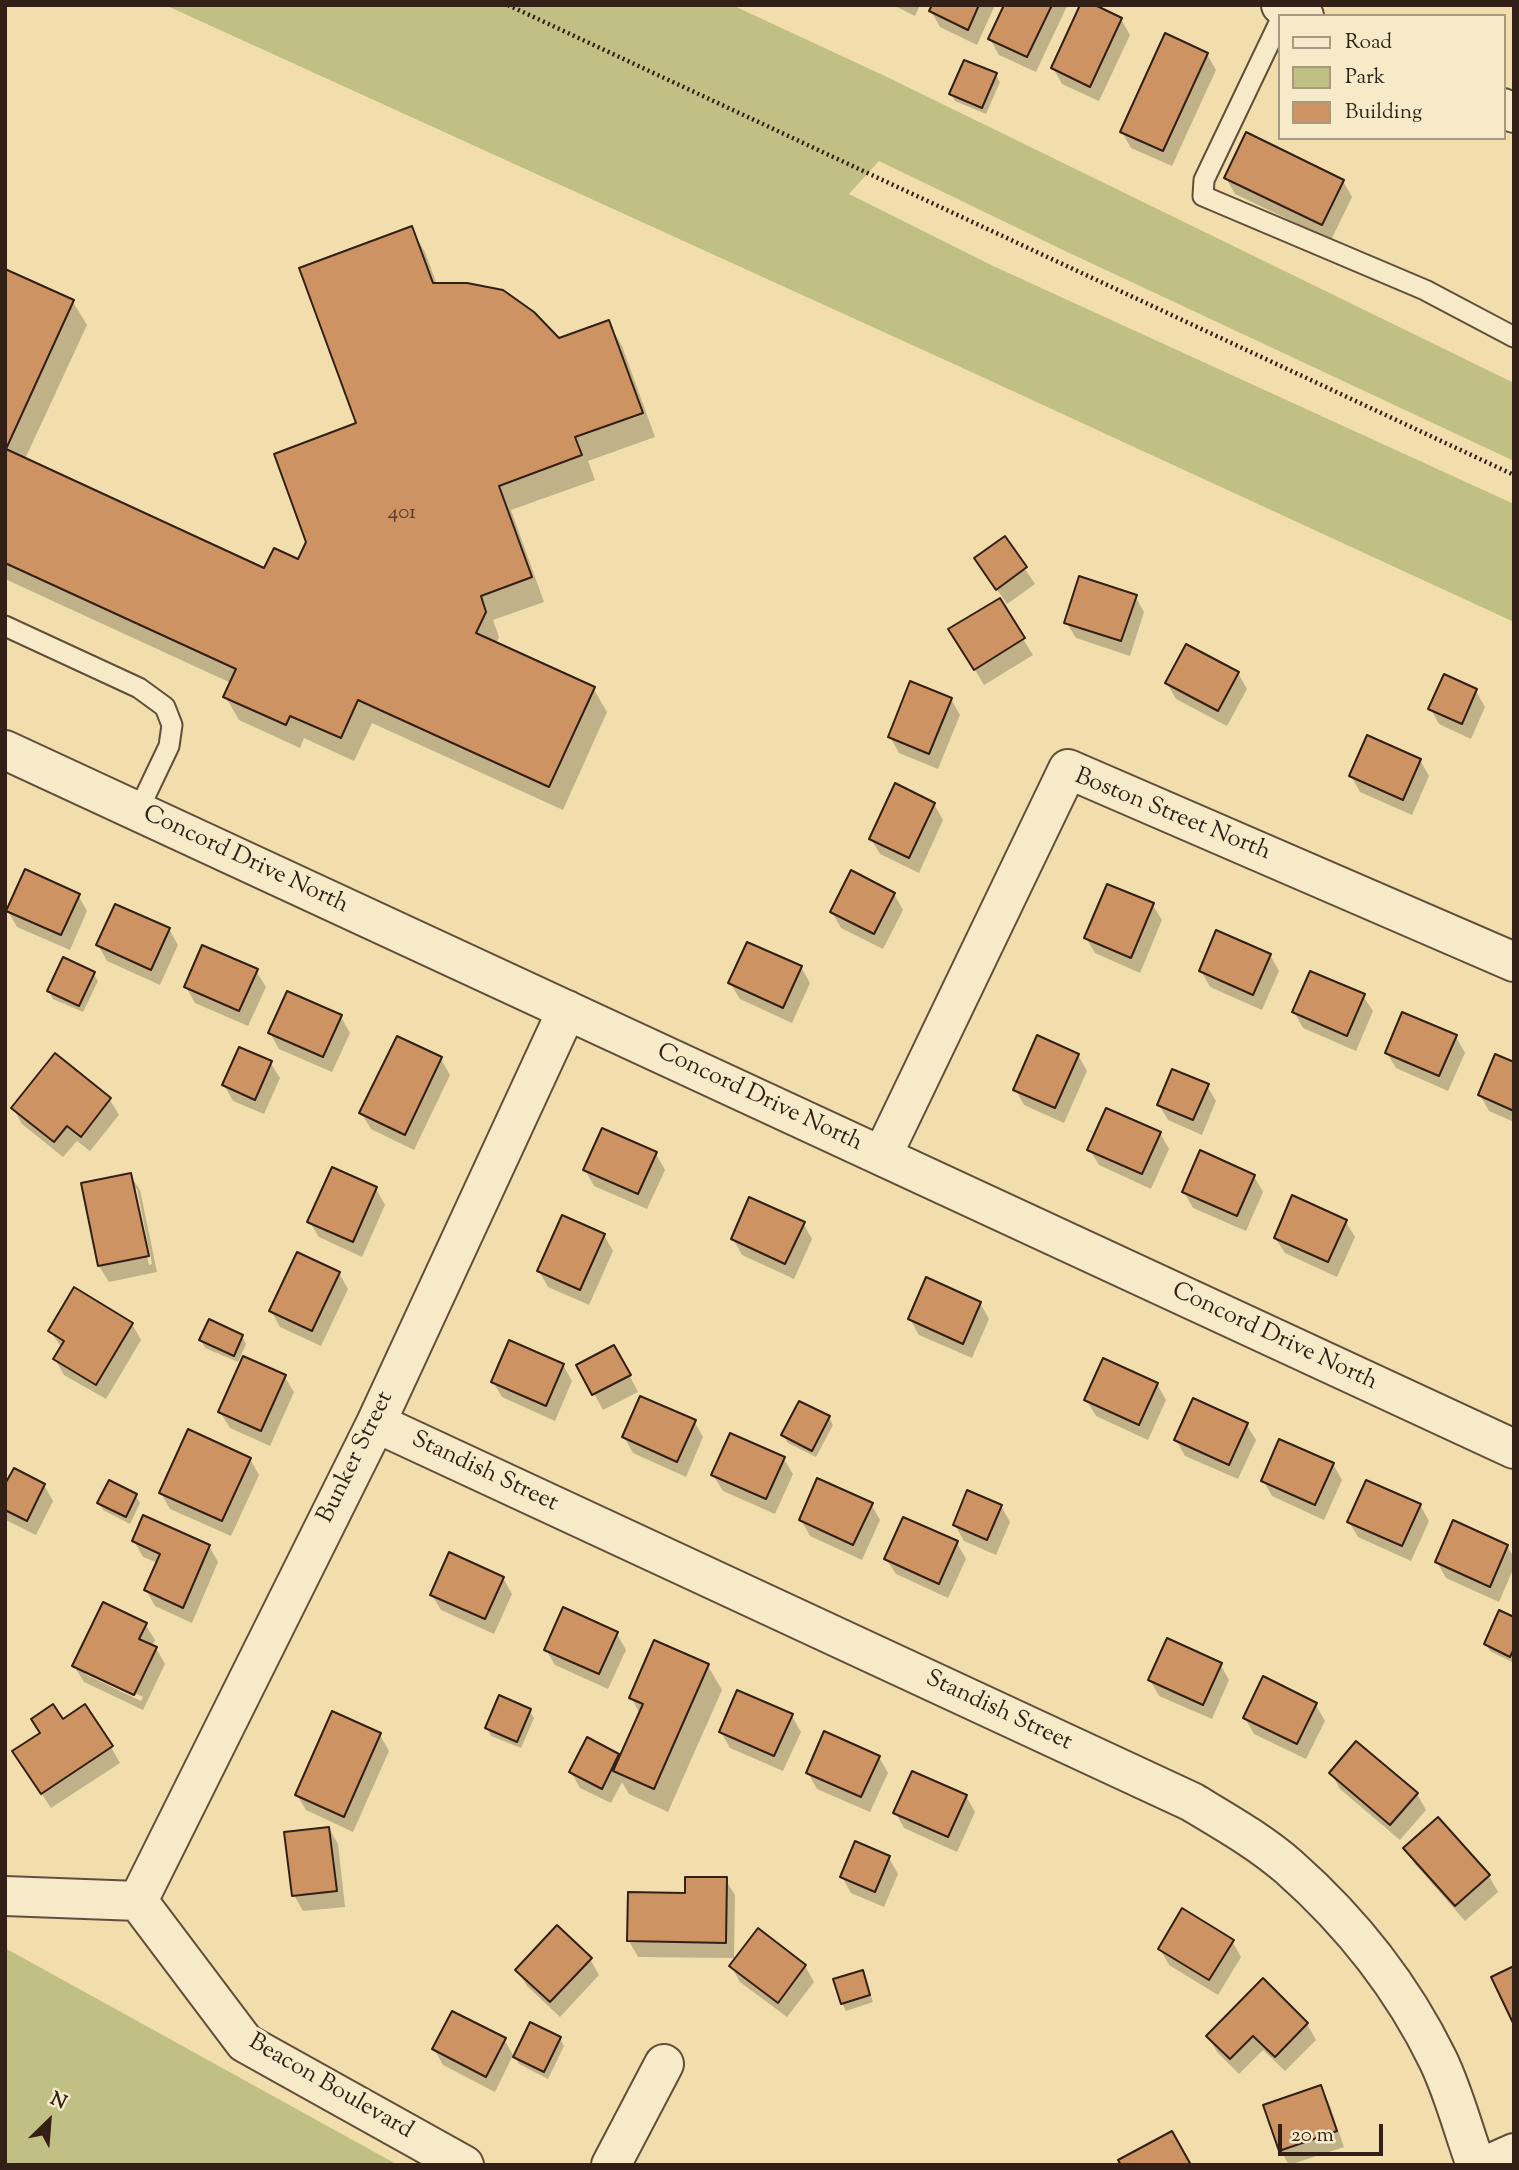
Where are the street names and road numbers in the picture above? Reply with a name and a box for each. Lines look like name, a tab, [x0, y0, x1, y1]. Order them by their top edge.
street label: Boston Street North	[1070, 764, 1274, 868]
street label: Concord Drive North	[138, 801, 352, 921]
street label: Concord Drive North	[652, 1039, 866, 1159]
street label: Concord Drive North	[1167, 1278, 1381, 1398]
street label: Bunker Street	[313, 1387, 401, 1529]
street label: Standish Street	[406, 1426, 562, 1520]
street label: Standish Street	[920, 1665, 1076, 1759]
street label: Beacon Boulevard	[242, 2029, 418, 2147]

